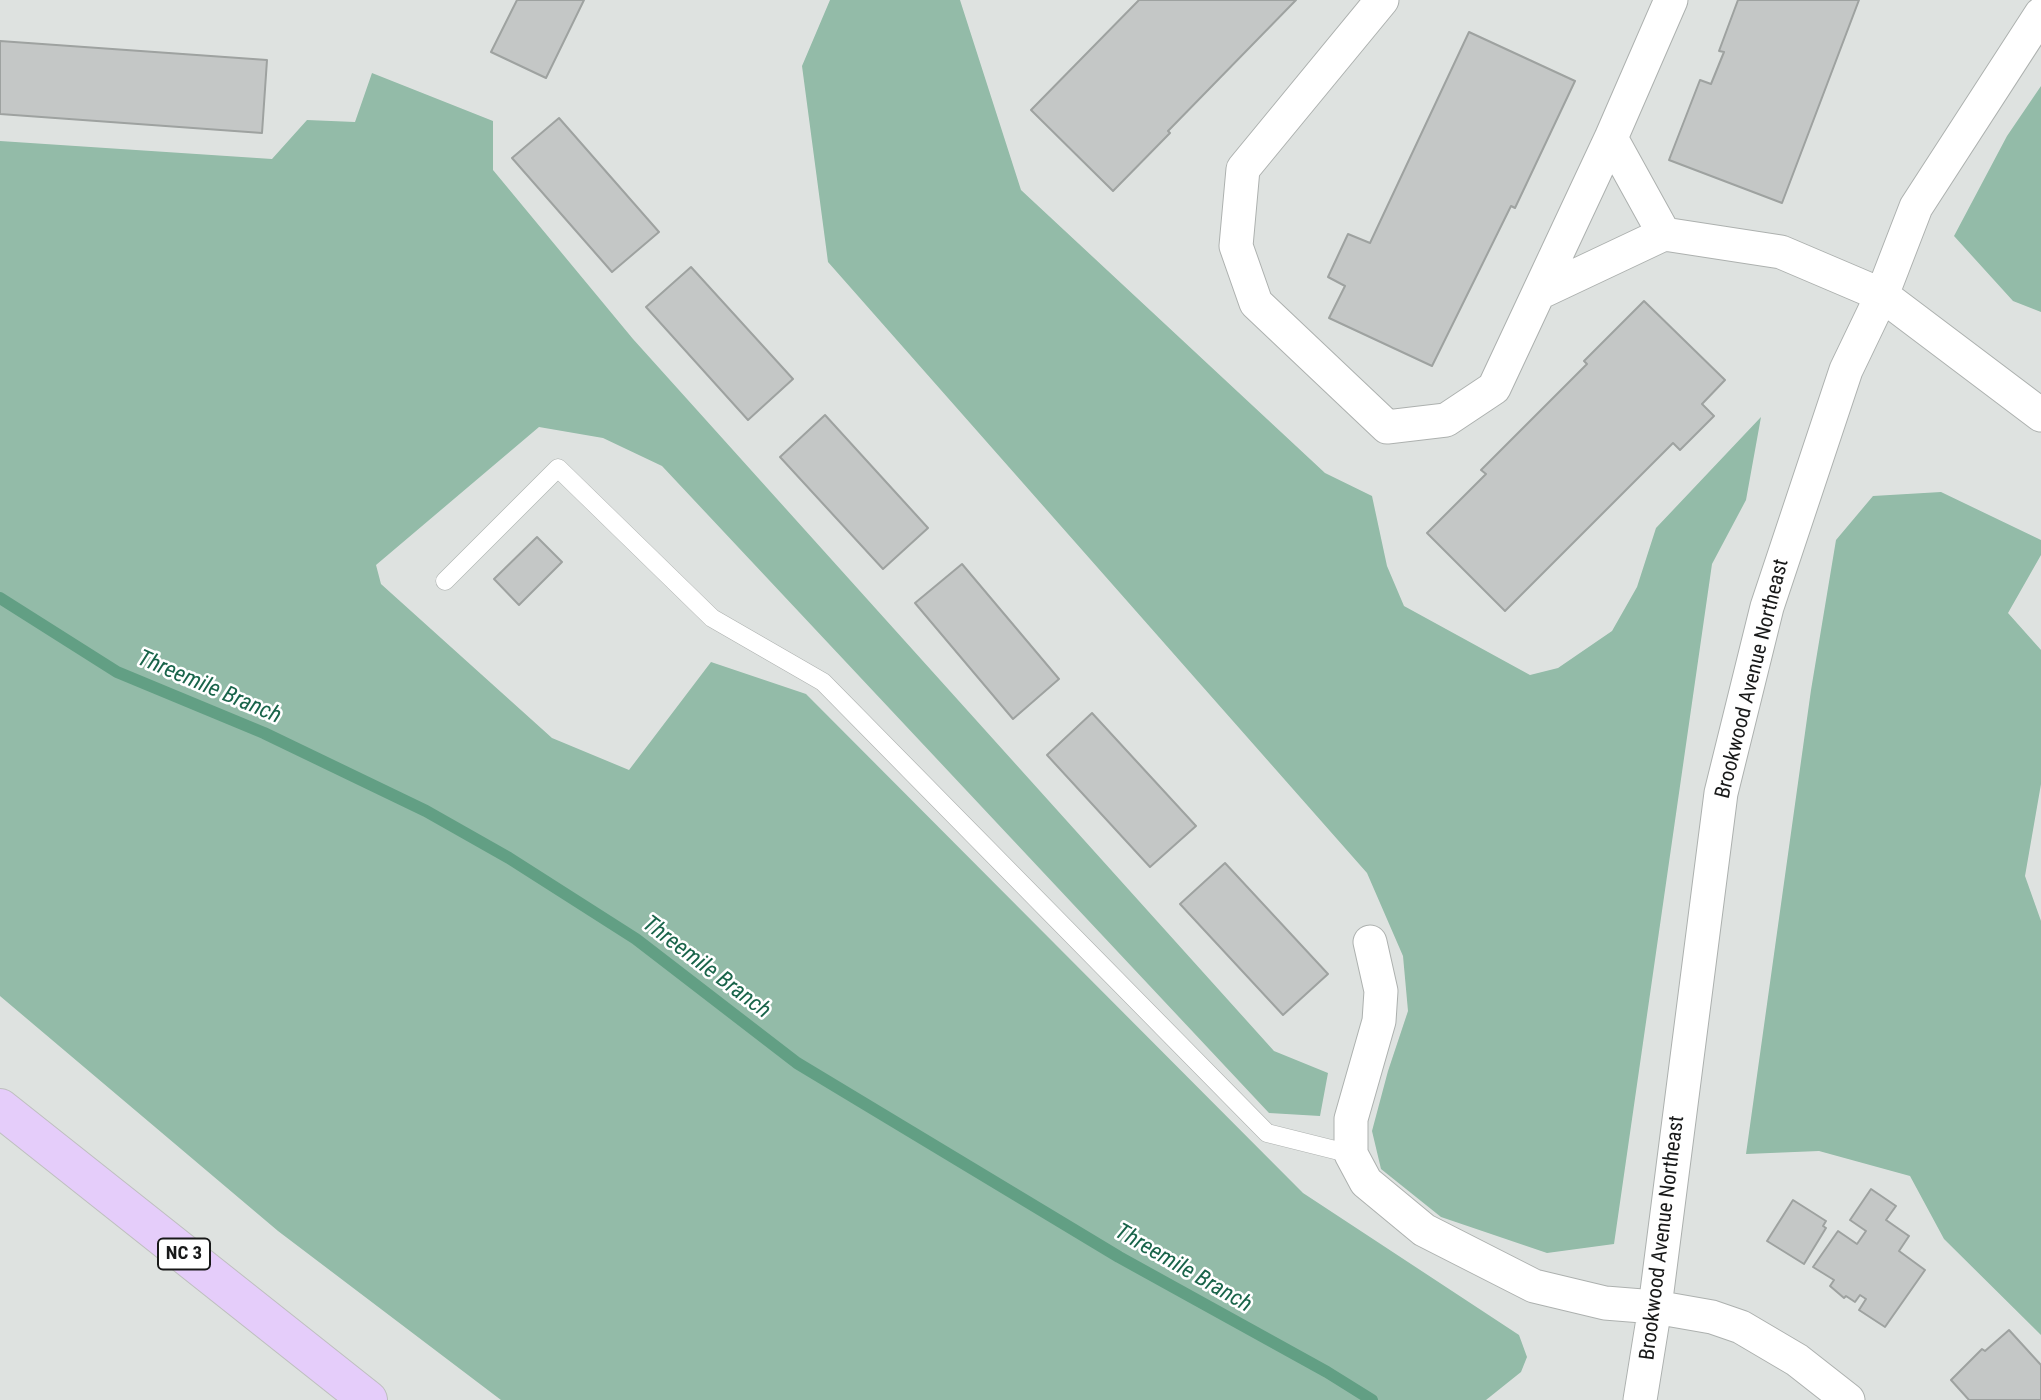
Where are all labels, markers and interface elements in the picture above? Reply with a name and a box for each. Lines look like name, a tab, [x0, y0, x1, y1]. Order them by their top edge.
street label: Brookwood Avenue Northeast	[1711, 557, 1795, 801]
water label: Threemile Branch	[133, 645, 285, 731]
water label: Threemile Branch	[636, 911, 776, 1025]
street label: Brookwood Avenue Northeast	[1636, 1114, 1690, 1362]
water label: Threemile Branch	[1110, 1219, 1256, 1319]
road number: NC 3	[158, 1238, 210, 1270]

